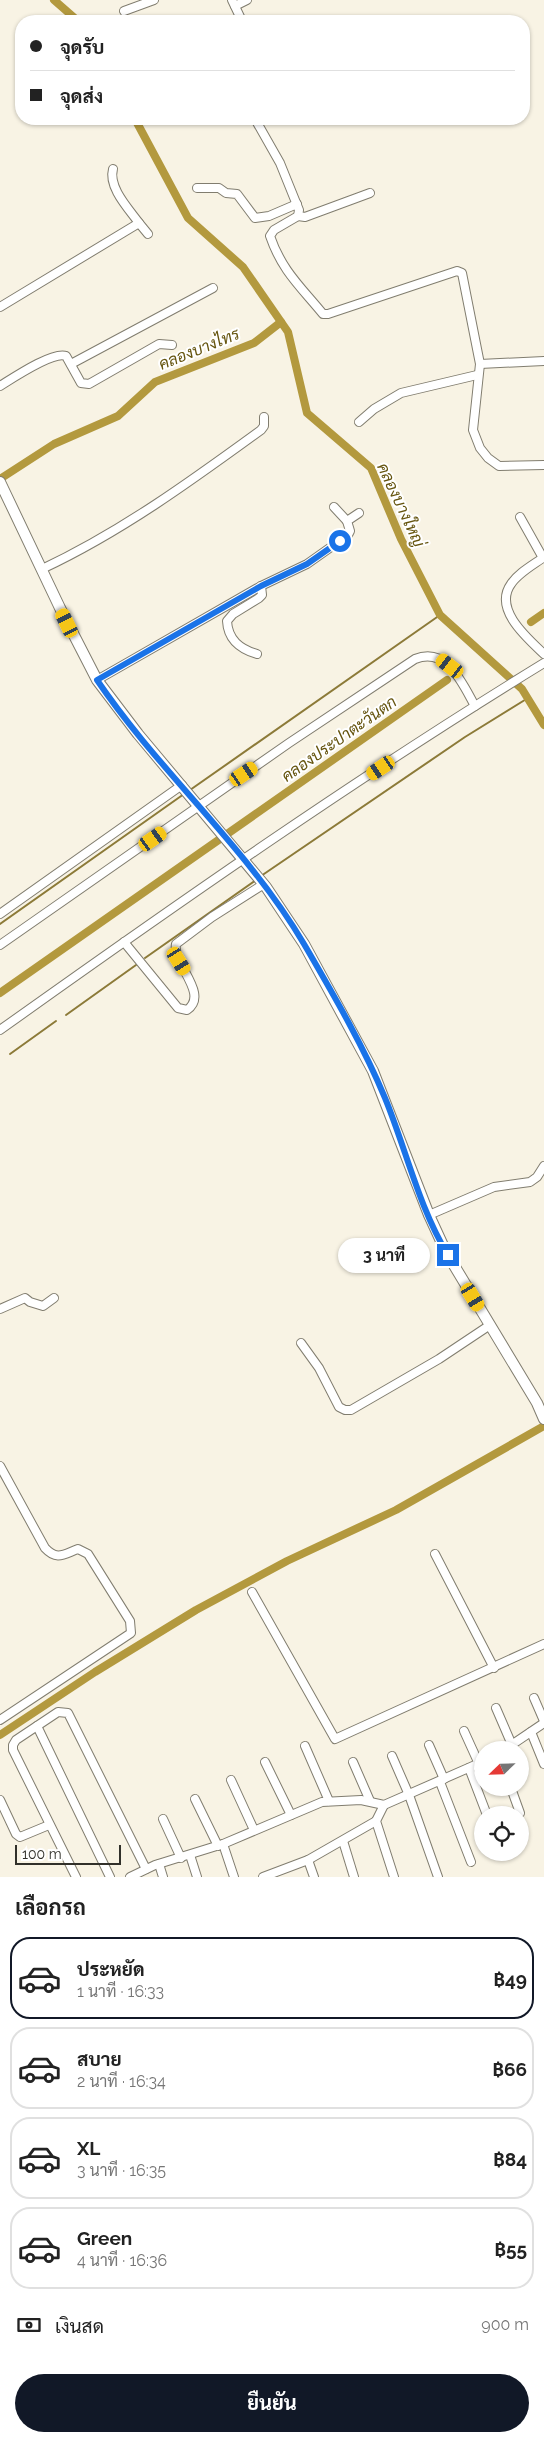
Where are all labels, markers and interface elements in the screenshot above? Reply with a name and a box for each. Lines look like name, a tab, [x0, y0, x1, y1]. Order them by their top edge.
text: จุดรับ	[60, 36, 104, 58]
text: จุดส่ง	[60, 85, 103, 107]
water label: คลองบางไทร	[155, 322, 243, 374]
water label: คลองบางใหญ่	[373, 459, 431, 551]
route start	[329, 530, 351, 552]
car	[53, 606, 80, 640]
car	[433, 651, 466, 681]
water label: คลองประปาตะวันตก	[277, 691, 400, 786]
car	[364, 753, 397, 783]
car	[227, 759, 260, 789]
car	[136, 824, 169, 854]
car	[164, 944, 193, 978]
callout: 3 นาที	[338, 1238, 430, 1272]
route end	[437, 1244, 459, 1266]
text: 3 นาที	[363, 1246, 405, 1265]
car	[458, 1280, 487, 1314]
north arrow	[474, 1741, 529, 1796]
map controls	[474, 1741, 529, 1861]
button: locate	[474, 1806, 529, 1861]
scale bar	[15, 1842, 121, 1865]
text: 100 m	[22, 1846, 62, 1862]
text: เลือกรถ	[15, 1894, 86, 1920]
icon: car	[17, 1956, 62, 2001]
text: ประหยัด	[77, 1958, 145, 1980]
text: ฿49	[494, 1968, 527, 1990]
text: 1 นาที · 16:33	[77, 1982, 164, 2001]
icon: car	[17, 2046, 62, 2091]
text: สบาย	[77, 2048, 122, 2070]
text: ฿66	[492, 2058, 527, 2080]
text: 2 นาที · 16:34	[77, 2072, 166, 2091]
icon: car	[17, 2136, 62, 2181]
text: XL	[77, 2137, 100, 2159]
text: ฿84	[493, 2148, 527, 2170]
text: 3 นาที · 16:35	[77, 2161, 166, 2180]
icon: car	[17, 2226, 62, 2271]
text: Green	[77, 2227, 132, 2249]
text: ฿55	[494, 2238, 527, 2260]
text: 4 นาที · 16:36	[77, 2251, 167, 2270]
icon: cash	[15, 2311, 43, 2339]
text: เงินสด	[55, 2315, 104, 2337]
text: 900 m	[481, 2315, 529, 2334]
button: ยืนยัน	[15, 2374, 529, 2432]

